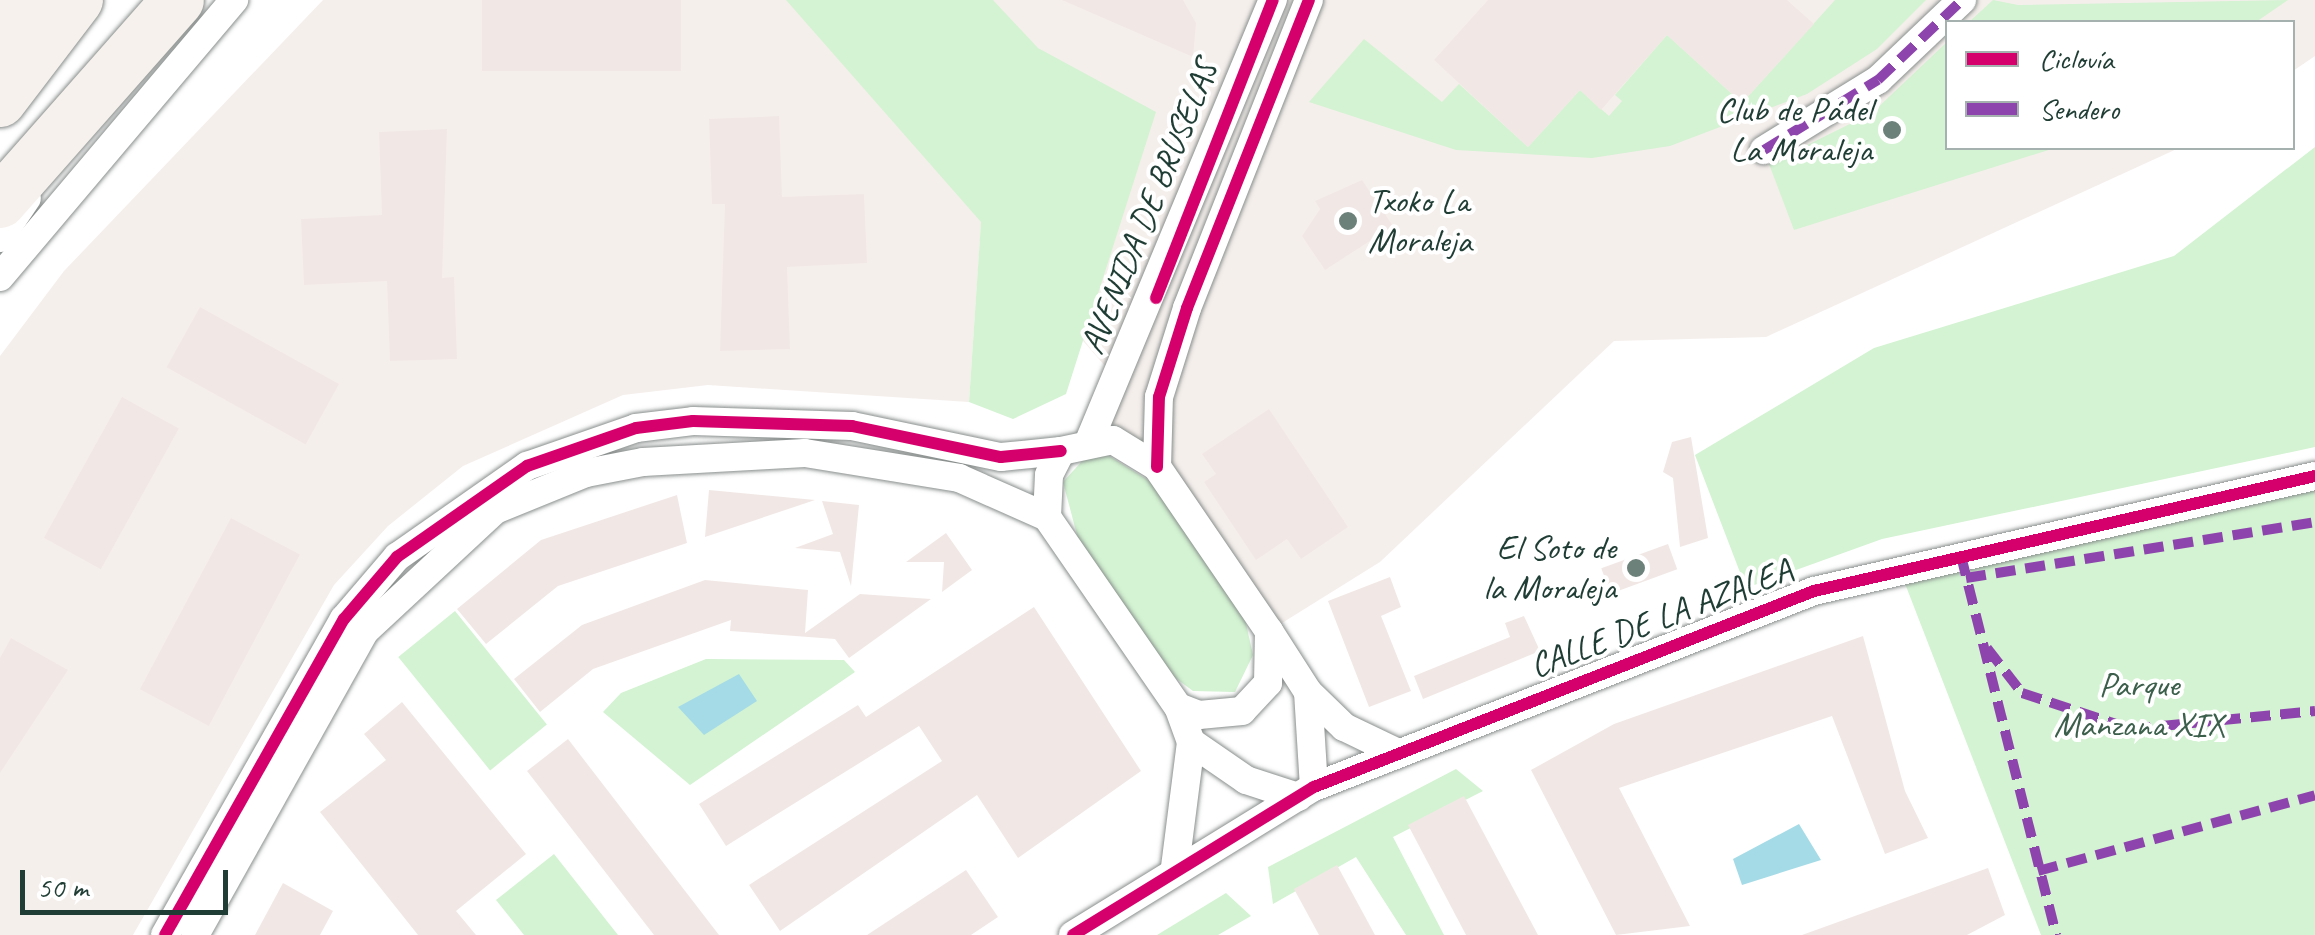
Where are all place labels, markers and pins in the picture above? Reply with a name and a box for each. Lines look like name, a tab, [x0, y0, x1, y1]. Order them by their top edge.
place label: Club de Pádel La Moraleja	[1717, 89, 1872, 171]
marker: Club de Pádel La Moraleja	[1881, 119, 1903, 141]
place label: Txoko La Moraleja	[1368, 180, 1472, 262]
marker: Txoko La Moraleja	[1337, 210, 1359, 232]
place label: El Soto de la Moraleja	[1482, 527, 1616, 609]
marker: El Soto de la Moraleja	[1625, 557, 1647, 579]

